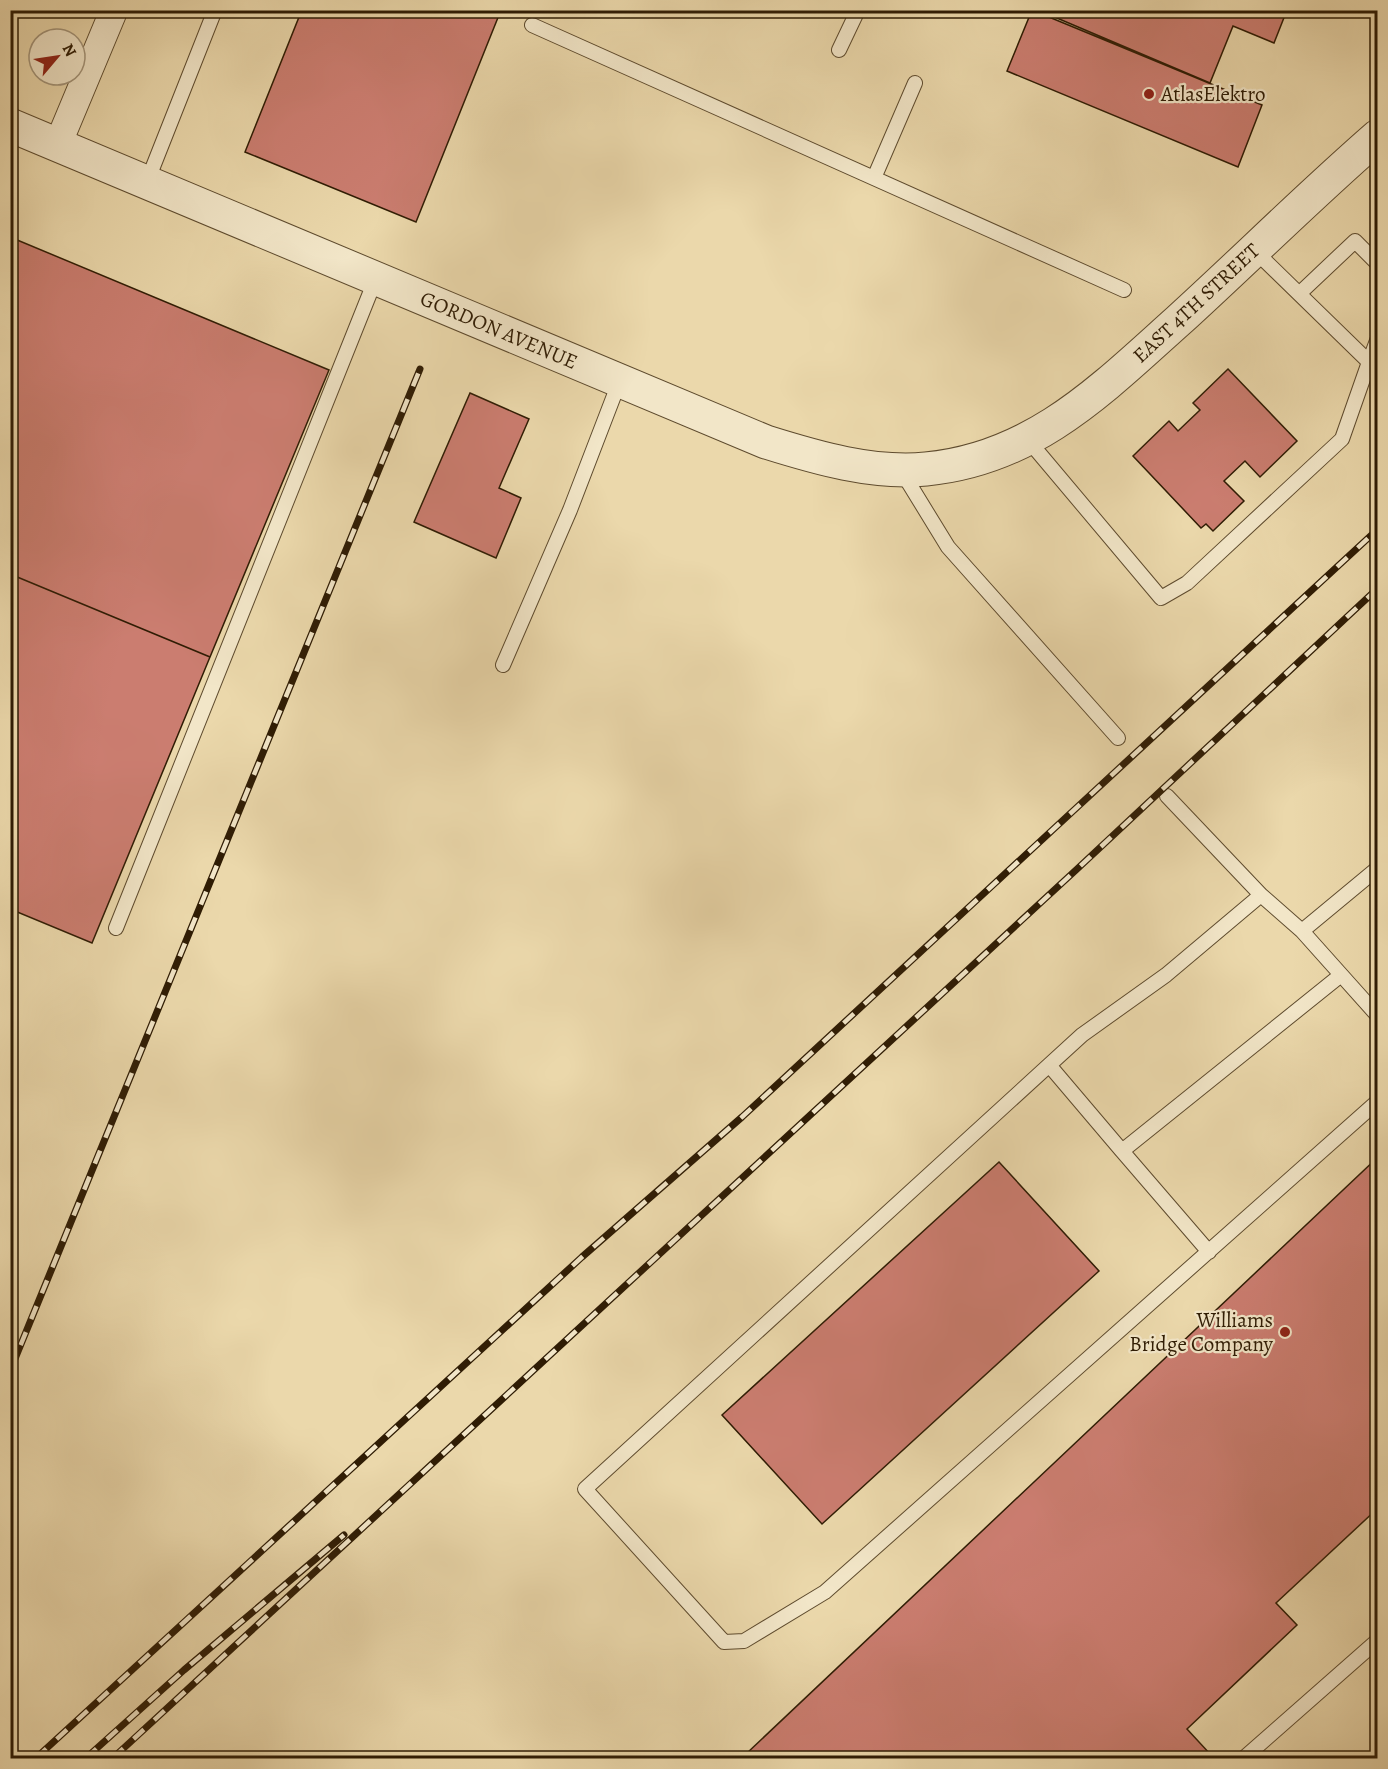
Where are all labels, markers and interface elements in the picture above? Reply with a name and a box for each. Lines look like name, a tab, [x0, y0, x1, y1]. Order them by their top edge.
north arrow	[27, 27, 87, 87]
text: N	[57, 40, 82, 61]
place label: AtlasElektro	[1160, 80, 1266, 108]
marker: AtlasElektro	[1142, 87, 1156, 101]
street label: EAST 4TH STREET	[1126, 236, 1266, 369]
street label: GORDON AVENUE	[416, 284, 582, 376]
place label: Williams Bridge Company	[1129, 1306, 1274, 1358]
marker: Williams Bridge Company	[1278, 1325, 1292, 1339]

